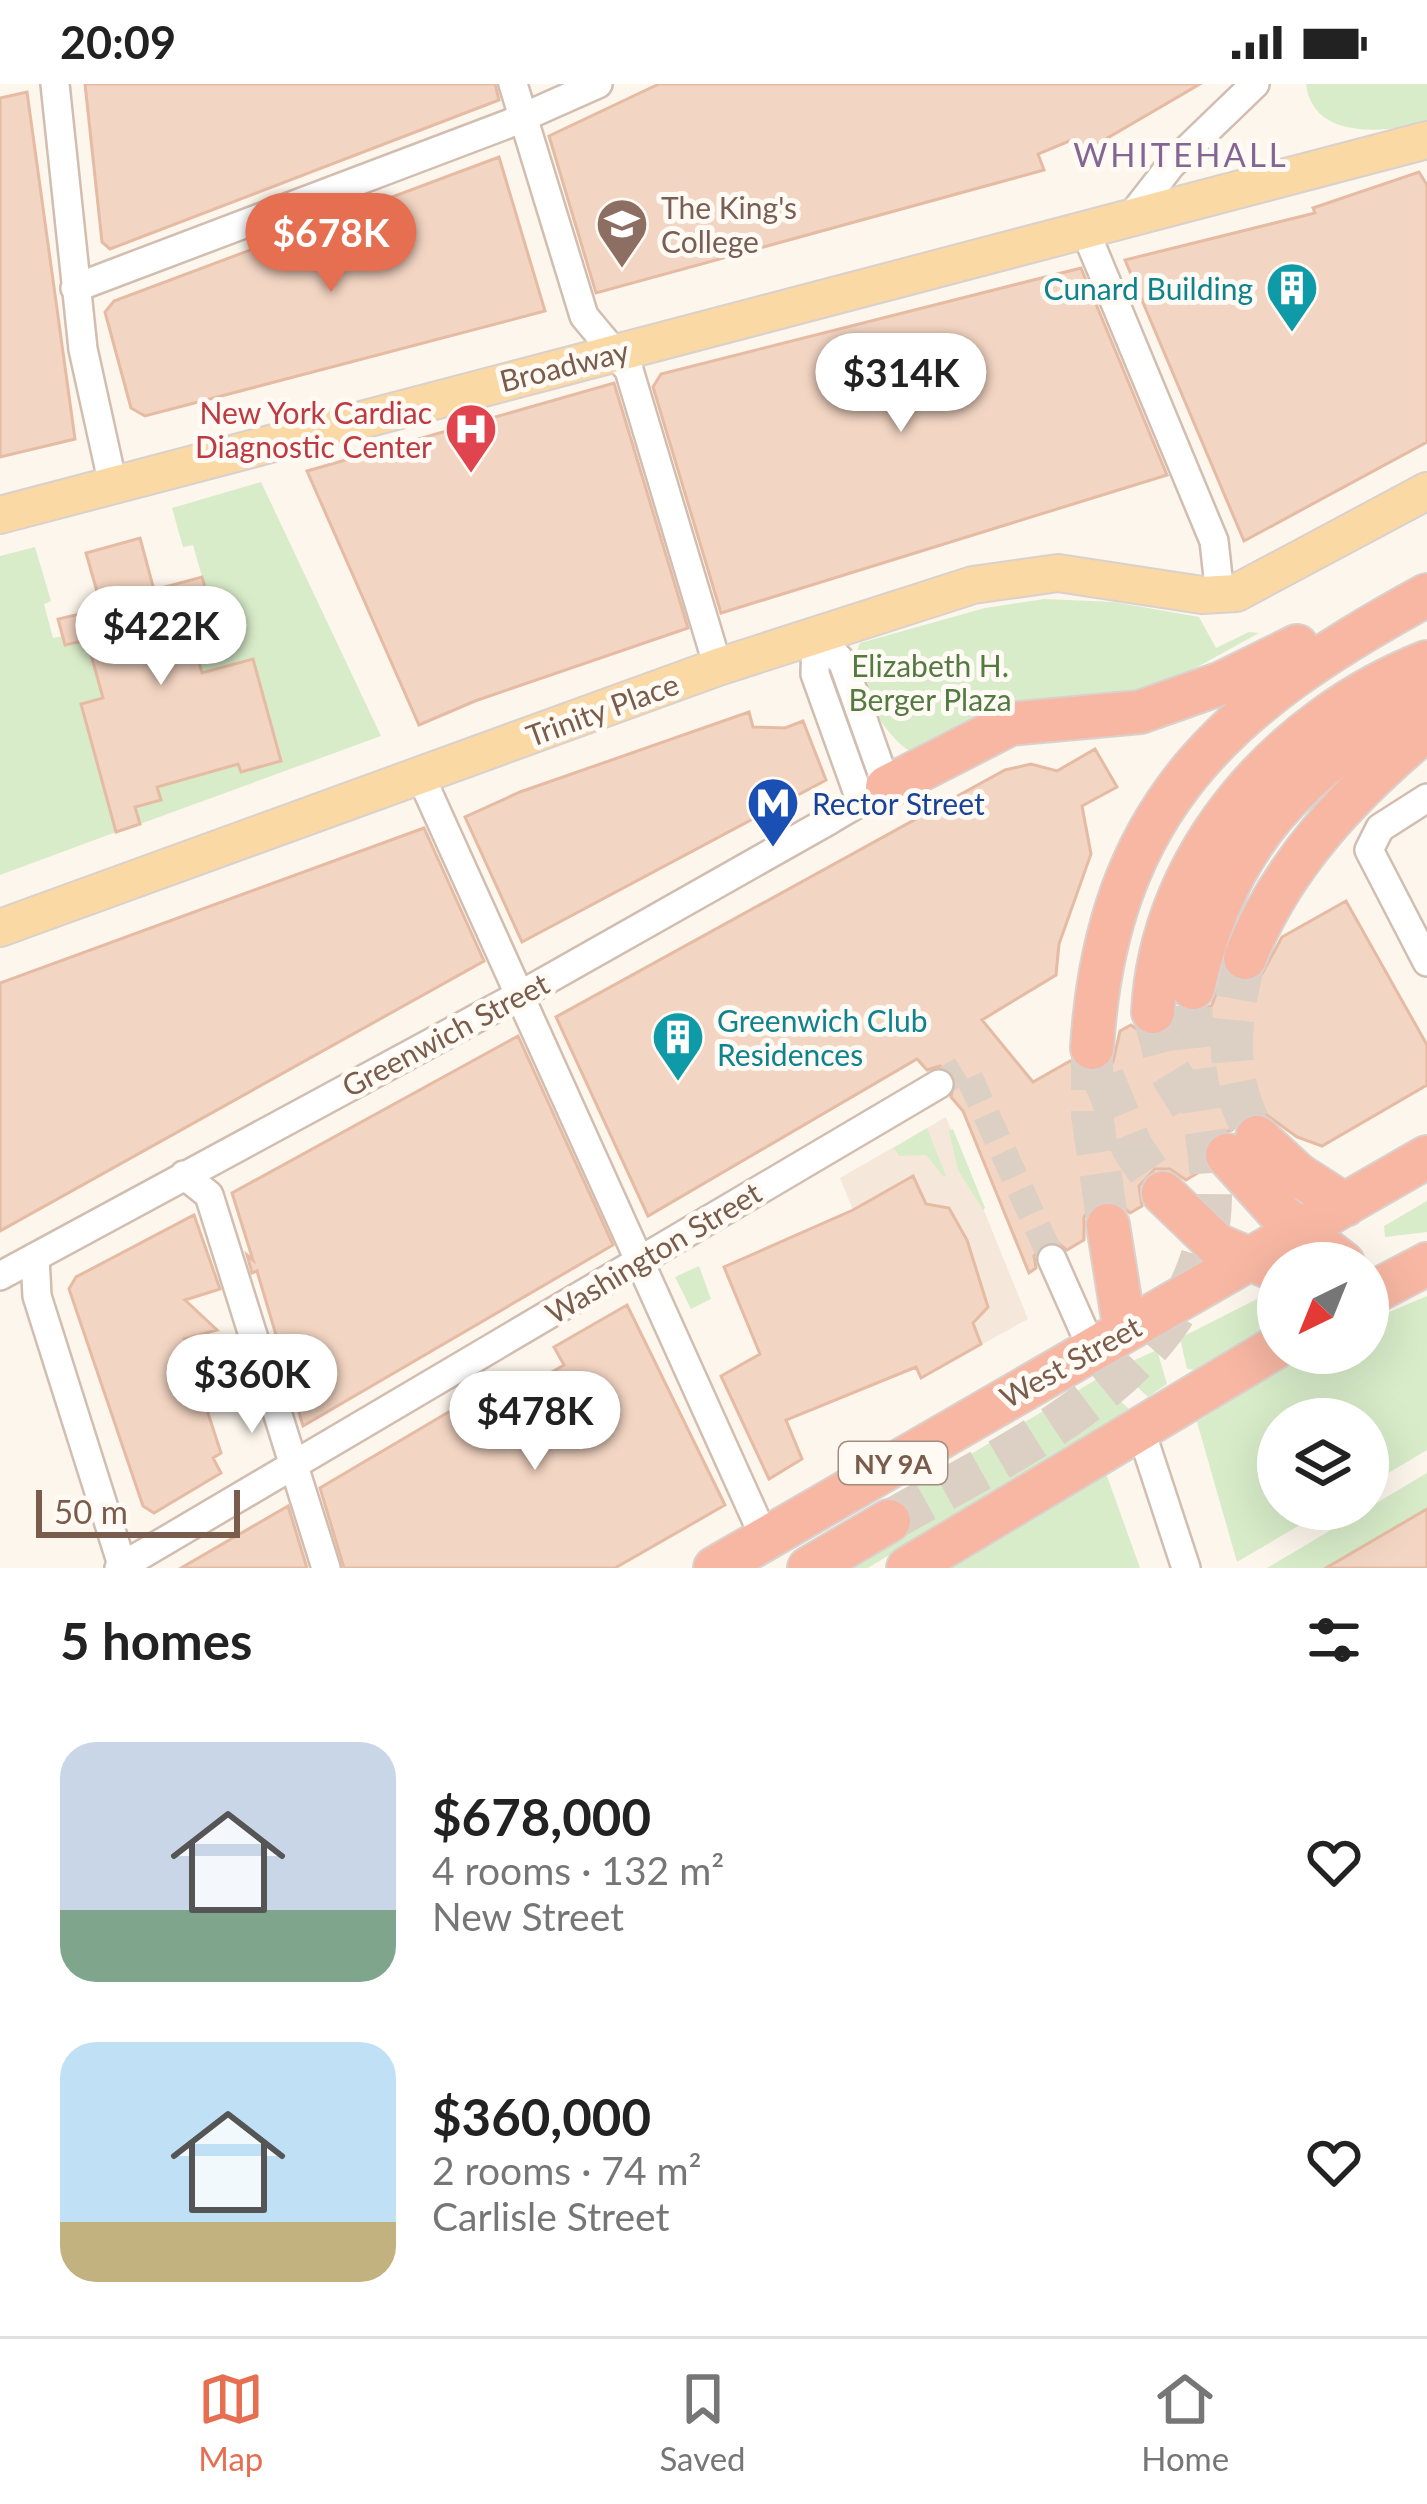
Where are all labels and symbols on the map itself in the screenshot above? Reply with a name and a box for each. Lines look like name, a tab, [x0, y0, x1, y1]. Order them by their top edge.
district label: WHITEHALL	[1073, 134, 1289, 174]
place label: The King's College	[661, 189, 797, 259]
pin: $678K	[247, 193, 415, 295]
school or university icon: The King's College	[594, 196, 650, 270]
building icon: Cunard Building	[1264, 260, 1320, 334]
place label: Cunard Building	[1044, 270, 1253, 306]
street label: Broadway	[496, 332, 633, 398]
pin: $314K	[817, 333, 985, 435]
place label: New York Cardiac Diagnostic Center	[195, 394, 432, 464]
hospital icon: New York Cardiac Diagnostic Center	[443, 401, 499, 475]
pin: $422K	[77, 586, 245, 688]
park label: Elizabeth H. Berger Plaza	[848, 647, 1012, 717]
street label: Trinity Place	[521, 665, 683, 753]
metro station icon: Rector Street	[745, 775, 801, 849]
place label: Rector Street	[812, 785, 985, 821]
street label: Greenwich Street	[336, 964, 555, 1104]
place label: Greenwich Club Residences	[717, 1002, 927, 1072]
building icon: Greenwich Club Residences	[650, 1009, 706, 1083]
street label: Washington Street	[539, 1173, 767, 1330]
north arrow	[1257, 1242, 1389, 1374]
street label: West Street	[993, 1307, 1147, 1414]
pin: $360K	[168, 1334, 336, 1436]
pin: $478K	[451, 1371, 619, 1473]
road number: NY 9A	[839, 1442, 947, 1484]
scale bar	[36, 1484, 240, 1537]

